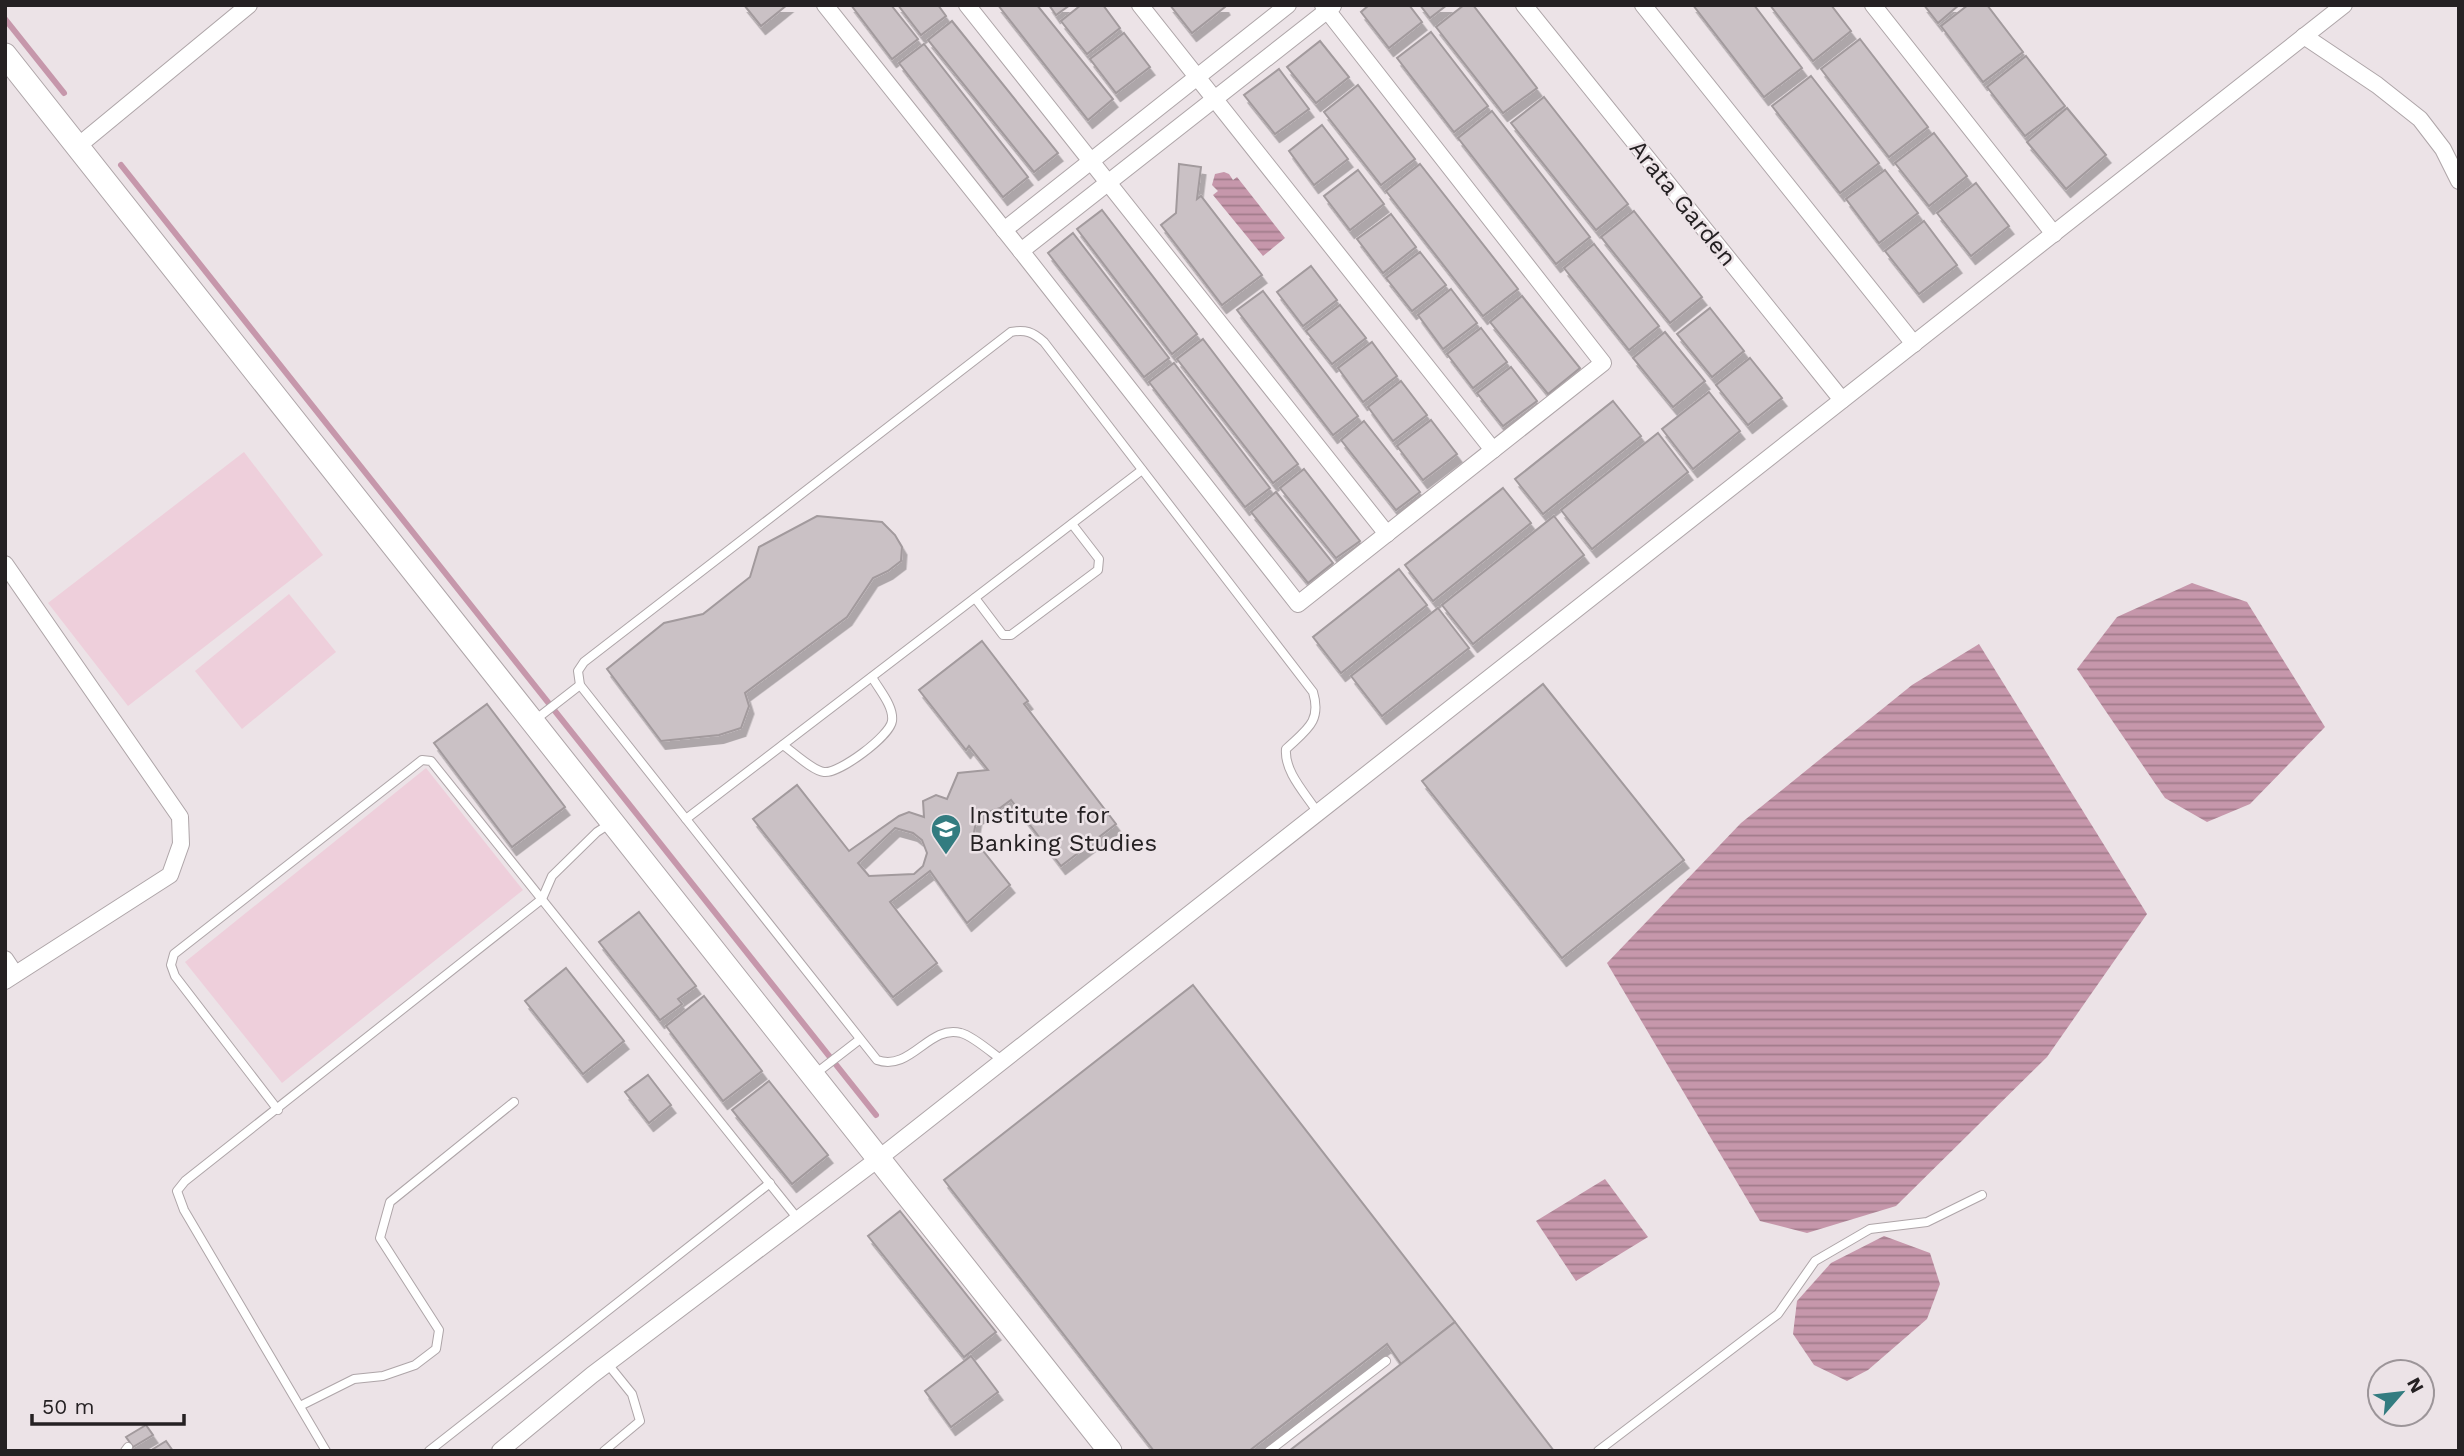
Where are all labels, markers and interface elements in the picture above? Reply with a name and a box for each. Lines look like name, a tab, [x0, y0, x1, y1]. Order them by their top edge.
street label: Arata Garden	[1624, 134, 1742, 272]
place label: Institute for Banking Studies	[969, 801, 1157, 857]
school or university icon: Institute for Banking Studies	[929, 812, 963, 856]
north arrow	[2366, 1358, 2436, 1428]
text: N	[2402, 1374, 2429, 1397]
scale bar	[32, 1382, 184, 1426]
text: 50 m	[42, 1394, 94, 1419]

